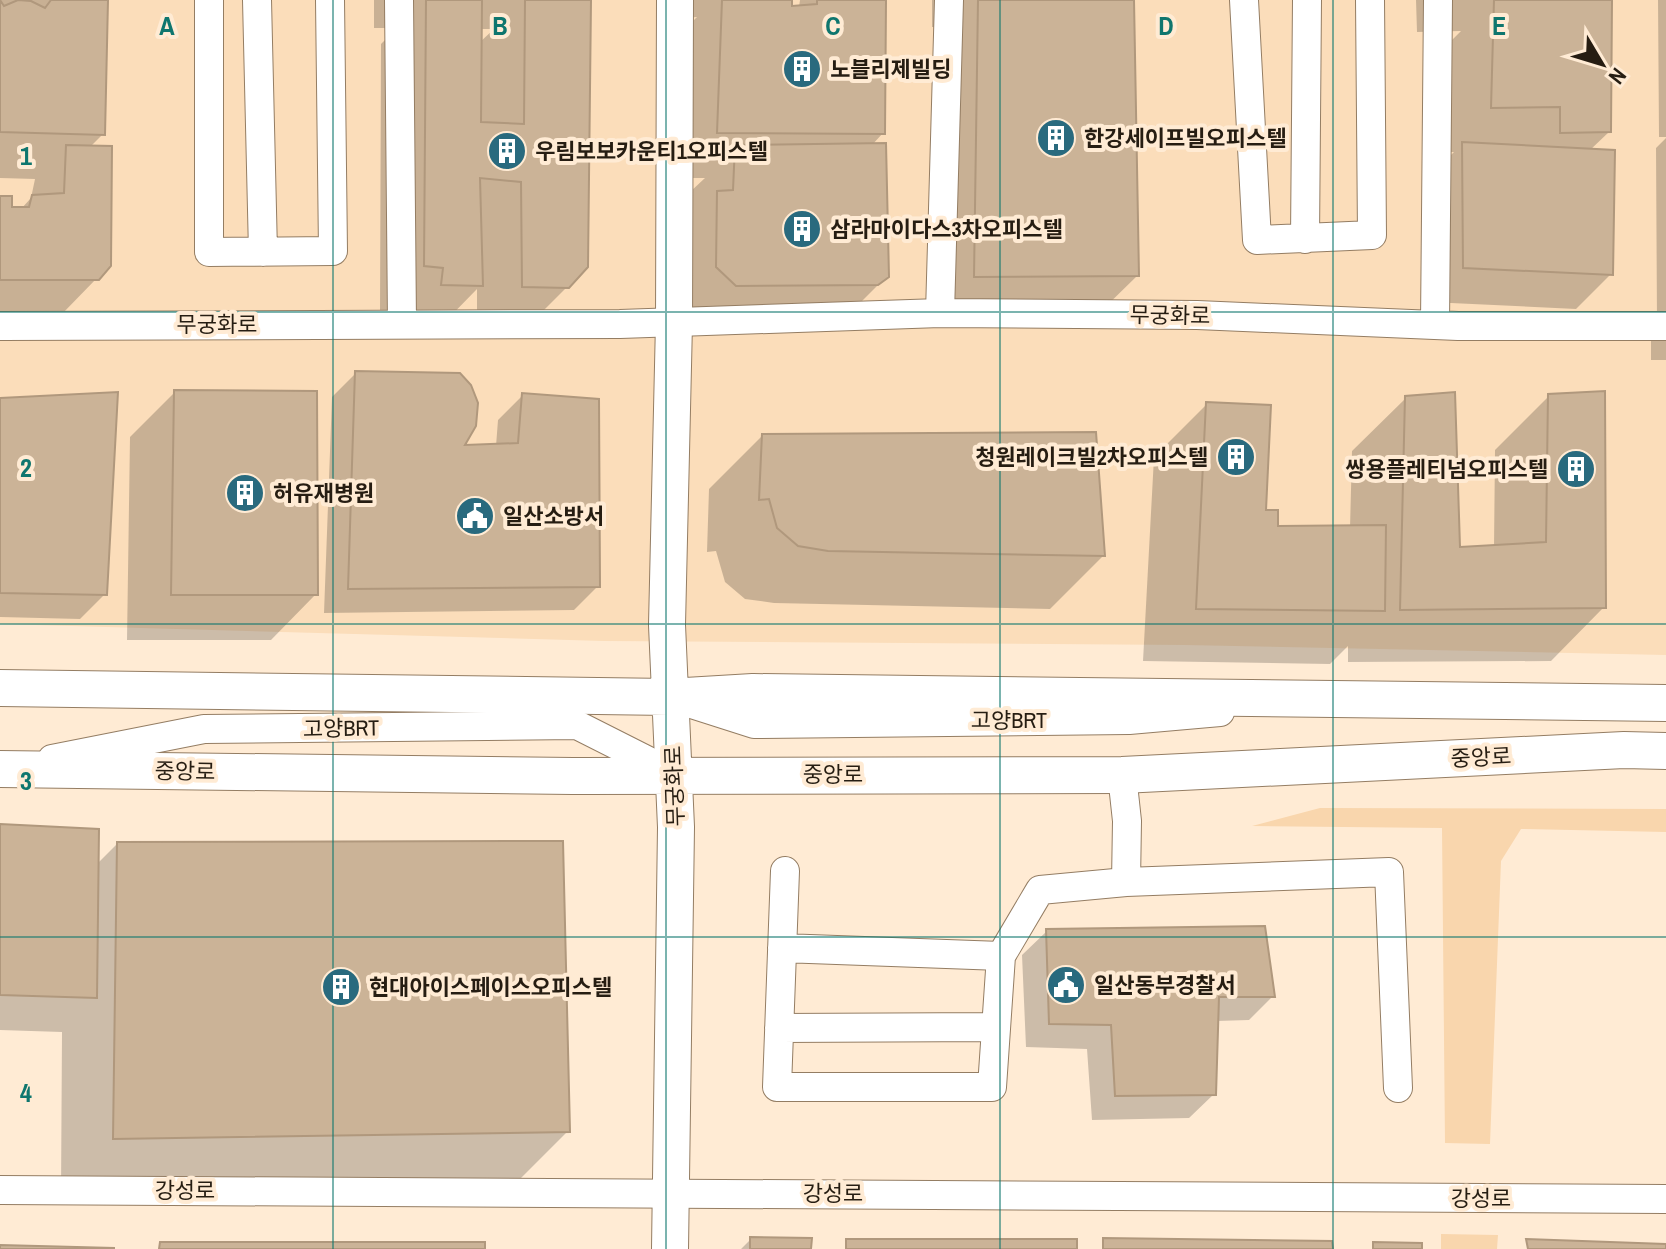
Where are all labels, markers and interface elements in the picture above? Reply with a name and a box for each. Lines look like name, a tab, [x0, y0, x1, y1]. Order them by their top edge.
text: A	[159, 8, 175, 43]
text: B	[492, 8, 508, 43]
text: C	[825, 8, 841, 43]
text: D	[1158, 8, 1174, 43]
text: E	[1492, 8, 1506, 43]
north arrow	[1562, 24, 1642, 104]
building icon: 노블리제빌딩	[781, 48, 823, 90]
place label: 노블리제빌딩	[830, 54, 951, 84]
text: N	[1602, 62, 1634, 91]
building icon: 한강세이프빌오피스텔	[1035, 117, 1077, 159]
place label: 한강세이프빌오피스텔	[1084, 123, 1286, 153]
building icon: 우림보보카운티1오피스텔	[486, 130, 528, 172]
place label: 우림보보카운티1오피스텔	[535, 136, 768, 166]
text: 1	[20, 138, 32, 173]
building icon: 삼라마이다스3차오피스텔	[781, 208, 823, 250]
place label: 삼라마이다스3차오피스텔	[830, 214, 1063, 244]
street label: 무궁화로	[1129, 299, 1211, 331]
street label: 무궁화로	[177, 309, 257, 339]
building icon: 청원레이크빌2차오피스텔	[1215, 436, 1257, 478]
place label: 청원레이크빌2차오피스텔	[975, 442, 1208, 472]
building icon: 쌍용플레티넘오피스텔	[1555, 448, 1597, 490]
text: 2	[20, 450, 32, 485]
place label: 쌍용플레티넘오피스텔	[1346, 454, 1548, 484]
building icon: 허유재병원	[224, 472, 266, 514]
place label: 허유재병원	[273, 478, 374, 508]
public building icon: 일산소방서	[454, 495, 496, 537]
place label: 일산소방서	[503, 501, 604, 531]
street label: 고양BRT	[971, 705, 1047, 735]
street label: 고양BRT	[303, 712, 379, 744]
street label: 중앙로	[1450, 740, 1512, 774]
street label: 무궁화로	[658, 745, 690, 827]
street label: 중앙로	[154, 755, 216, 787]
street label: 중앙로	[803, 759, 863, 789]
text: 3	[20, 763, 32, 798]
public building icon: 일산동부경찰서	[1045, 964, 1087, 1006]
building icon: 현대아이스페이스오피스텔	[320, 966, 362, 1008]
place label: 일산동부경찰서	[1094, 970, 1236, 1000]
place label: 현대아이스페이스오피스텔	[369, 972, 612, 1002]
text: 4	[20, 1075, 32, 1110]
street label: 강성로	[155, 1175, 215, 1205]
street label: 강성로	[803, 1178, 863, 1208]
street label: 강성로	[1451, 1183, 1511, 1213]

